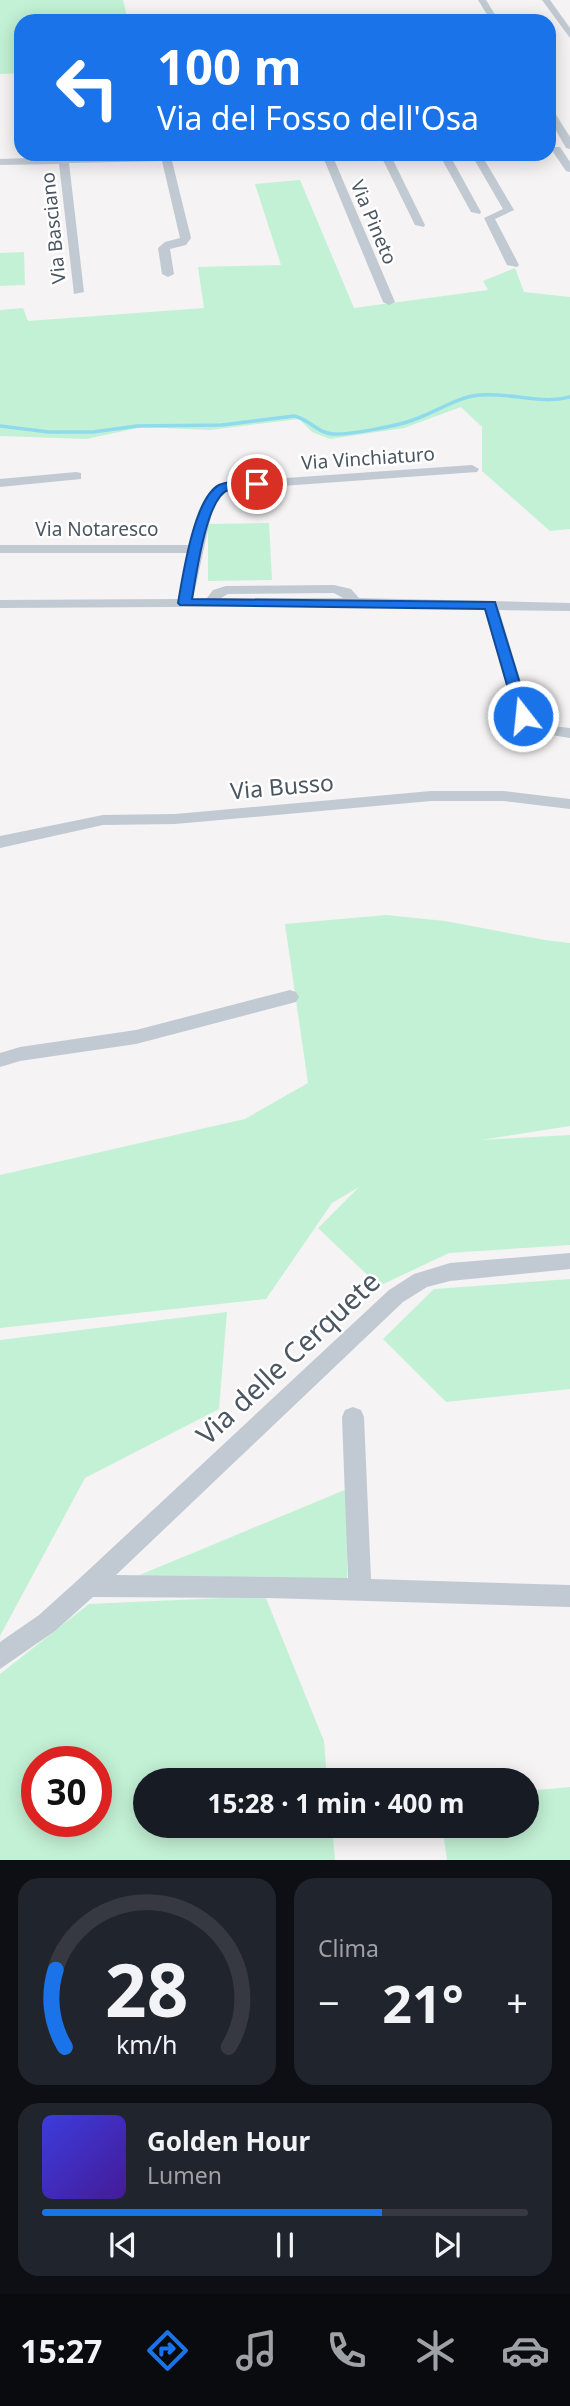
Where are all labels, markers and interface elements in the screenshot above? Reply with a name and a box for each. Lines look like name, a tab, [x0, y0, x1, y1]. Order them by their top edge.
text: 100 m	[157, 33, 302, 99]
icon: left	[42, 42, 133, 133]
text: Via del Fosso dell'Osa	[157, 96, 479, 139]
street label: Via Basciano	[34, 171, 72, 285]
street label: Via Pineto	[345, 176, 403, 268]
street label: Via Vinchiaturo	[300, 440, 436, 476]
pin	[227, 454, 287, 514]
icon: arrive	[238, 465, 276, 503]
street label: Via Notaresco	[35, 516, 159, 542]
position arrow	[486, 679, 560, 753]
street label: Via Busso	[229, 766, 335, 806]
street label: Via delle Cerquete	[187, 1262, 387, 1452]
speed limit sign: 30	[21, 1746, 112, 1837]
text: 15:28 · 1 min · 400 m	[208, 1785, 464, 1821]
text: Clima	[318, 1932, 379, 1964]
text: 28	[105, 1940, 189, 2039]
text: 21°	[382, 1967, 464, 2038]
text: −	[318, 1976, 340, 2028]
text: +	[506, 1976, 528, 2028]
text: km/h	[116, 2027, 178, 2061]
text: Golden Hour	[147, 2123, 310, 2159]
text: Lumen	[147, 2159, 222, 2191]
icon: previous	[104, 2226, 142, 2264]
icon: pause	[266, 2226, 304, 2264]
icon: next	[428, 2226, 466, 2264]
icon: directions	[143, 2326, 192, 2375]
icon: music	[232, 2326, 281, 2375]
icon: phone	[322, 2326, 371, 2375]
icon: climate	[411, 2326, 460, 2375]
icon: car	[501, 2326, 550, 2375]
text: 15:27	[20, 2329, 102, 2372]

